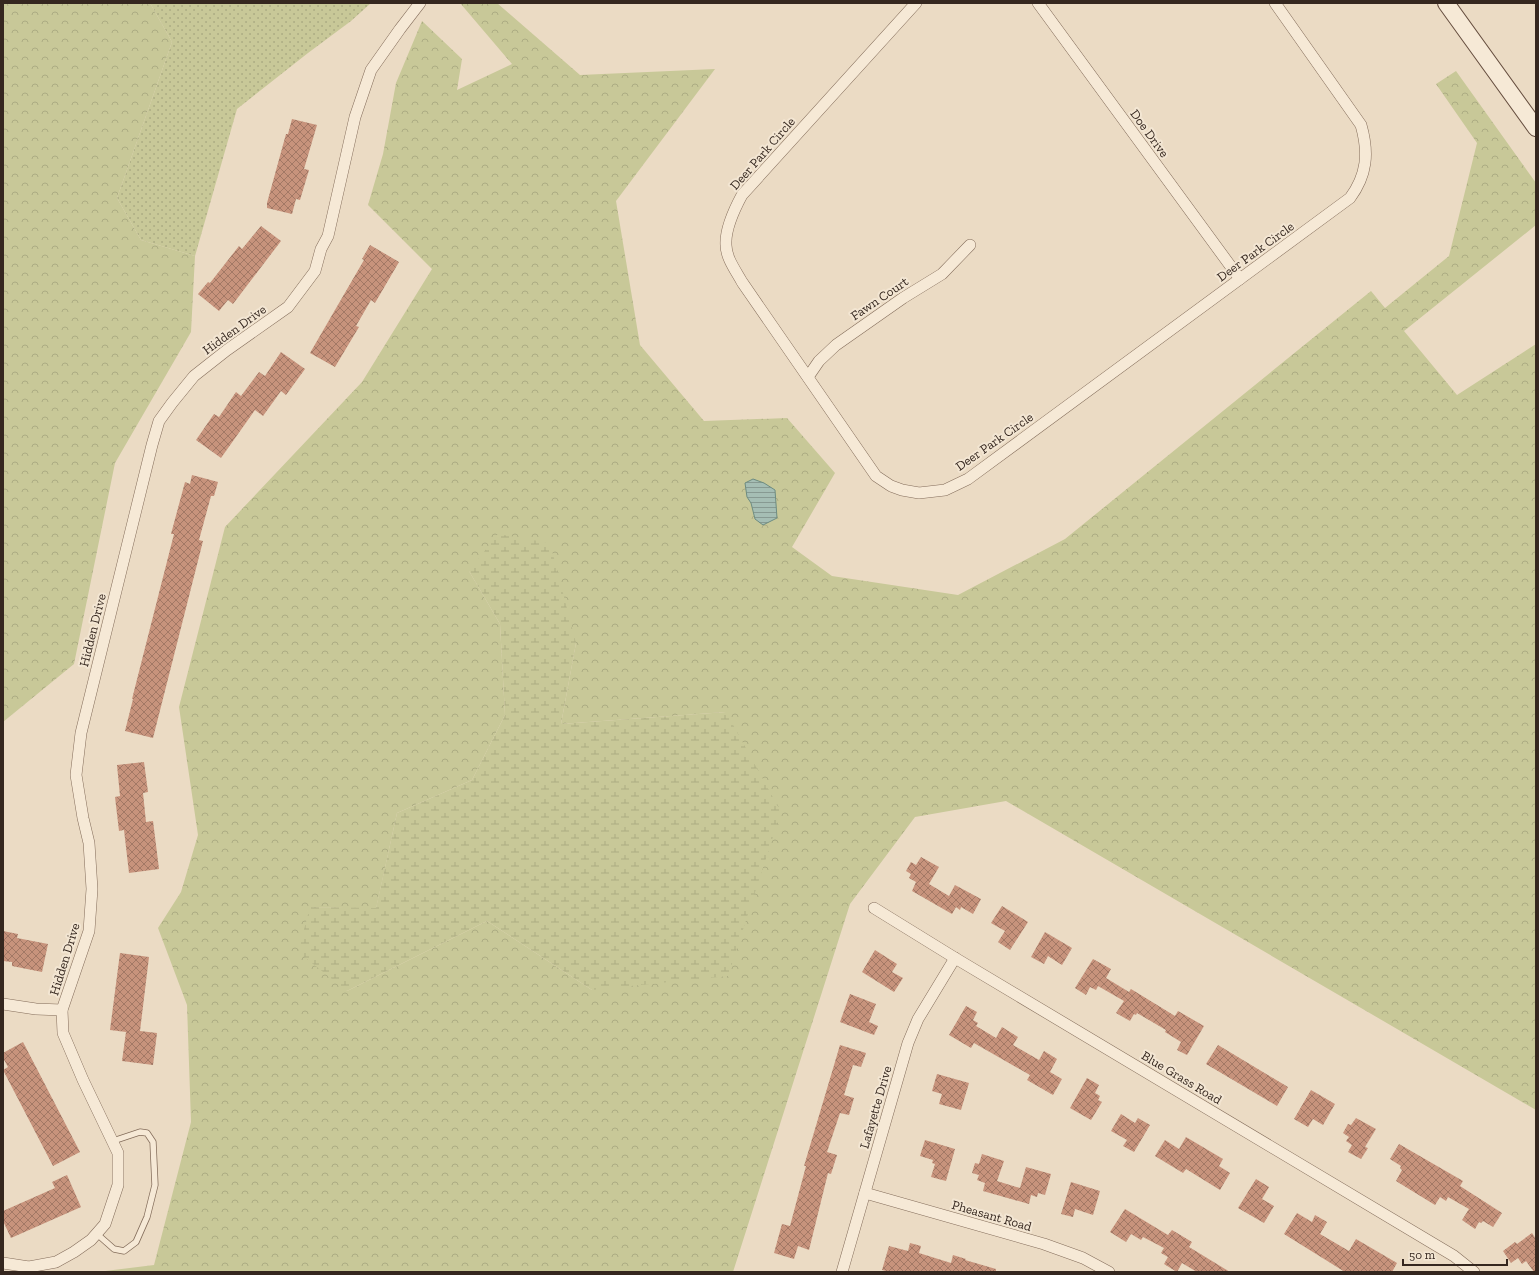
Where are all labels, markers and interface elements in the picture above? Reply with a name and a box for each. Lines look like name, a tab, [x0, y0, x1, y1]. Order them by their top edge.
street label: Doe Drive	[1127, 106, 1172, 160]
street label: Deer Park Circle	[727, 114, 798, 193]
street label: Deer Park Circle	[1214, 218, 1297, 284]
street label: Fawn Court	[848, 274, 911, 323]
street label: Hidden Drive	[200, 301, 269, 357]
street label: Deer Park Circle	[953, 409, 1036, 474]
street label: Hidden Drive	[76, 592, 109, 668]
street label: Hidden Drive	[46, 921, 83, 997]
street label: Blue Grass Road	[1139, 1048, 1224, 1107]
street label: Lafayette Drive	[856, 1064, 894, 1150]
street label: Pheasant Road	[950, 1197, 1033, 1234]
scale bar	[1403, 1241, 1507, 1267]
text: 50 m	[1409, 1248, 1436, 1262]

